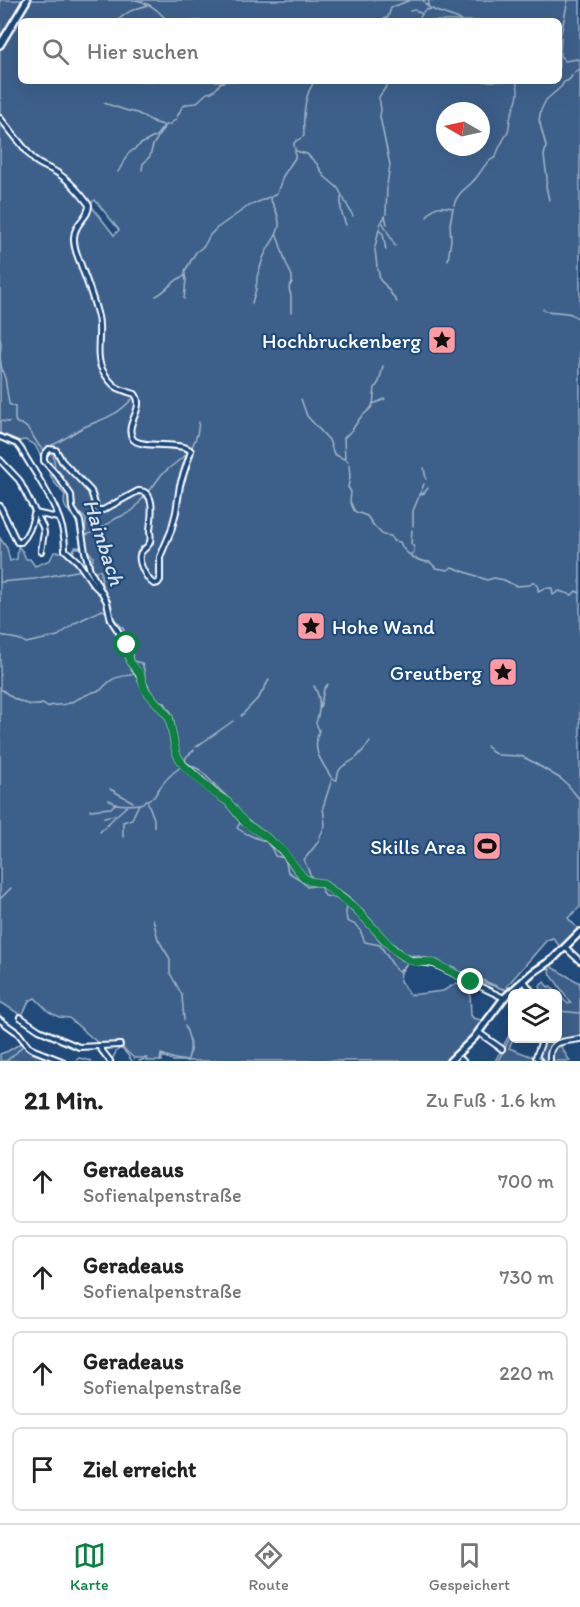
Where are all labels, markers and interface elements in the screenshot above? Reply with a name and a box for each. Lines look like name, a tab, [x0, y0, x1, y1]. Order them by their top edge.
search box	[18, 18, 562, 84]
icon: search	[39, 35, 72, 68]
text: Hier suchen	[87, 38, 198, 65]
north arrow	[436, 102, 490, 156]
place icon: Hochbruckenberg	[426, 324, 458, 356]
place label: Hochbruckenberg	[262, 328, 421, 353]
water label: Hainbach	[77, 495, 131, 589]
place icon: Hohe Wand	[295, 610, 327, 642]
place label: Hohe Wand	[332, 614, 435, 639]
route start	[113, 631, 139, 657]
place icon: Greutberg	[487, 656, 519, 688]
place label: Greutberg	[390, 660, 482, 685]
sports icon: Skills Area	[471, 830, 503, 862]
place label: Skills Area	[370, 834, 466, 859]
route end	[457, 968, 483, 994]
map controls	[508, 989, 562, 1043]
button: layers	[508, 989, 562, 1043]
text: 21 Min.	[24, 1084, 104, 1116]
text: Zu Fuß · 1.6 km	[426, 1088, 556, 1112]
text: Geradeaus	[83, 1156, 184, 1183]
icon: ahead	[26, 1165, 59, 1198]
text: 700 m	[498, 1169, 554, 1193]
text: Sofienalpenstraße	[83, 1183, 242, 1207]
text: Geradeaus	[83, 1252, 184, 1279]
icon: ahead	[26, 1261, 59, 1294]
text: 730 m	[500, 1265, 554, 1289]
text: Sofienalpenstraße	[83, 1279, 242, 1303]
text: Geradeaus	[83, 1348, 184, 1375]
icon: ahead	[26, 1357, 59, 1390]
text: 220 m	[499, 1361, 554, 1385]
text: Sofienalpenstraße	[83, 1375, 242, 1399]
icon: arrive	[26, 1453, 59, 1486]
text: Ziel erreicht	[83, 1456, 196, 1483]
tab: Karte	[70, 1539, 109, 1594]
tab: Route	[249, 1539, 289, 1594]
tab: Gespeichert	[429, 1539, 510, 1594]

